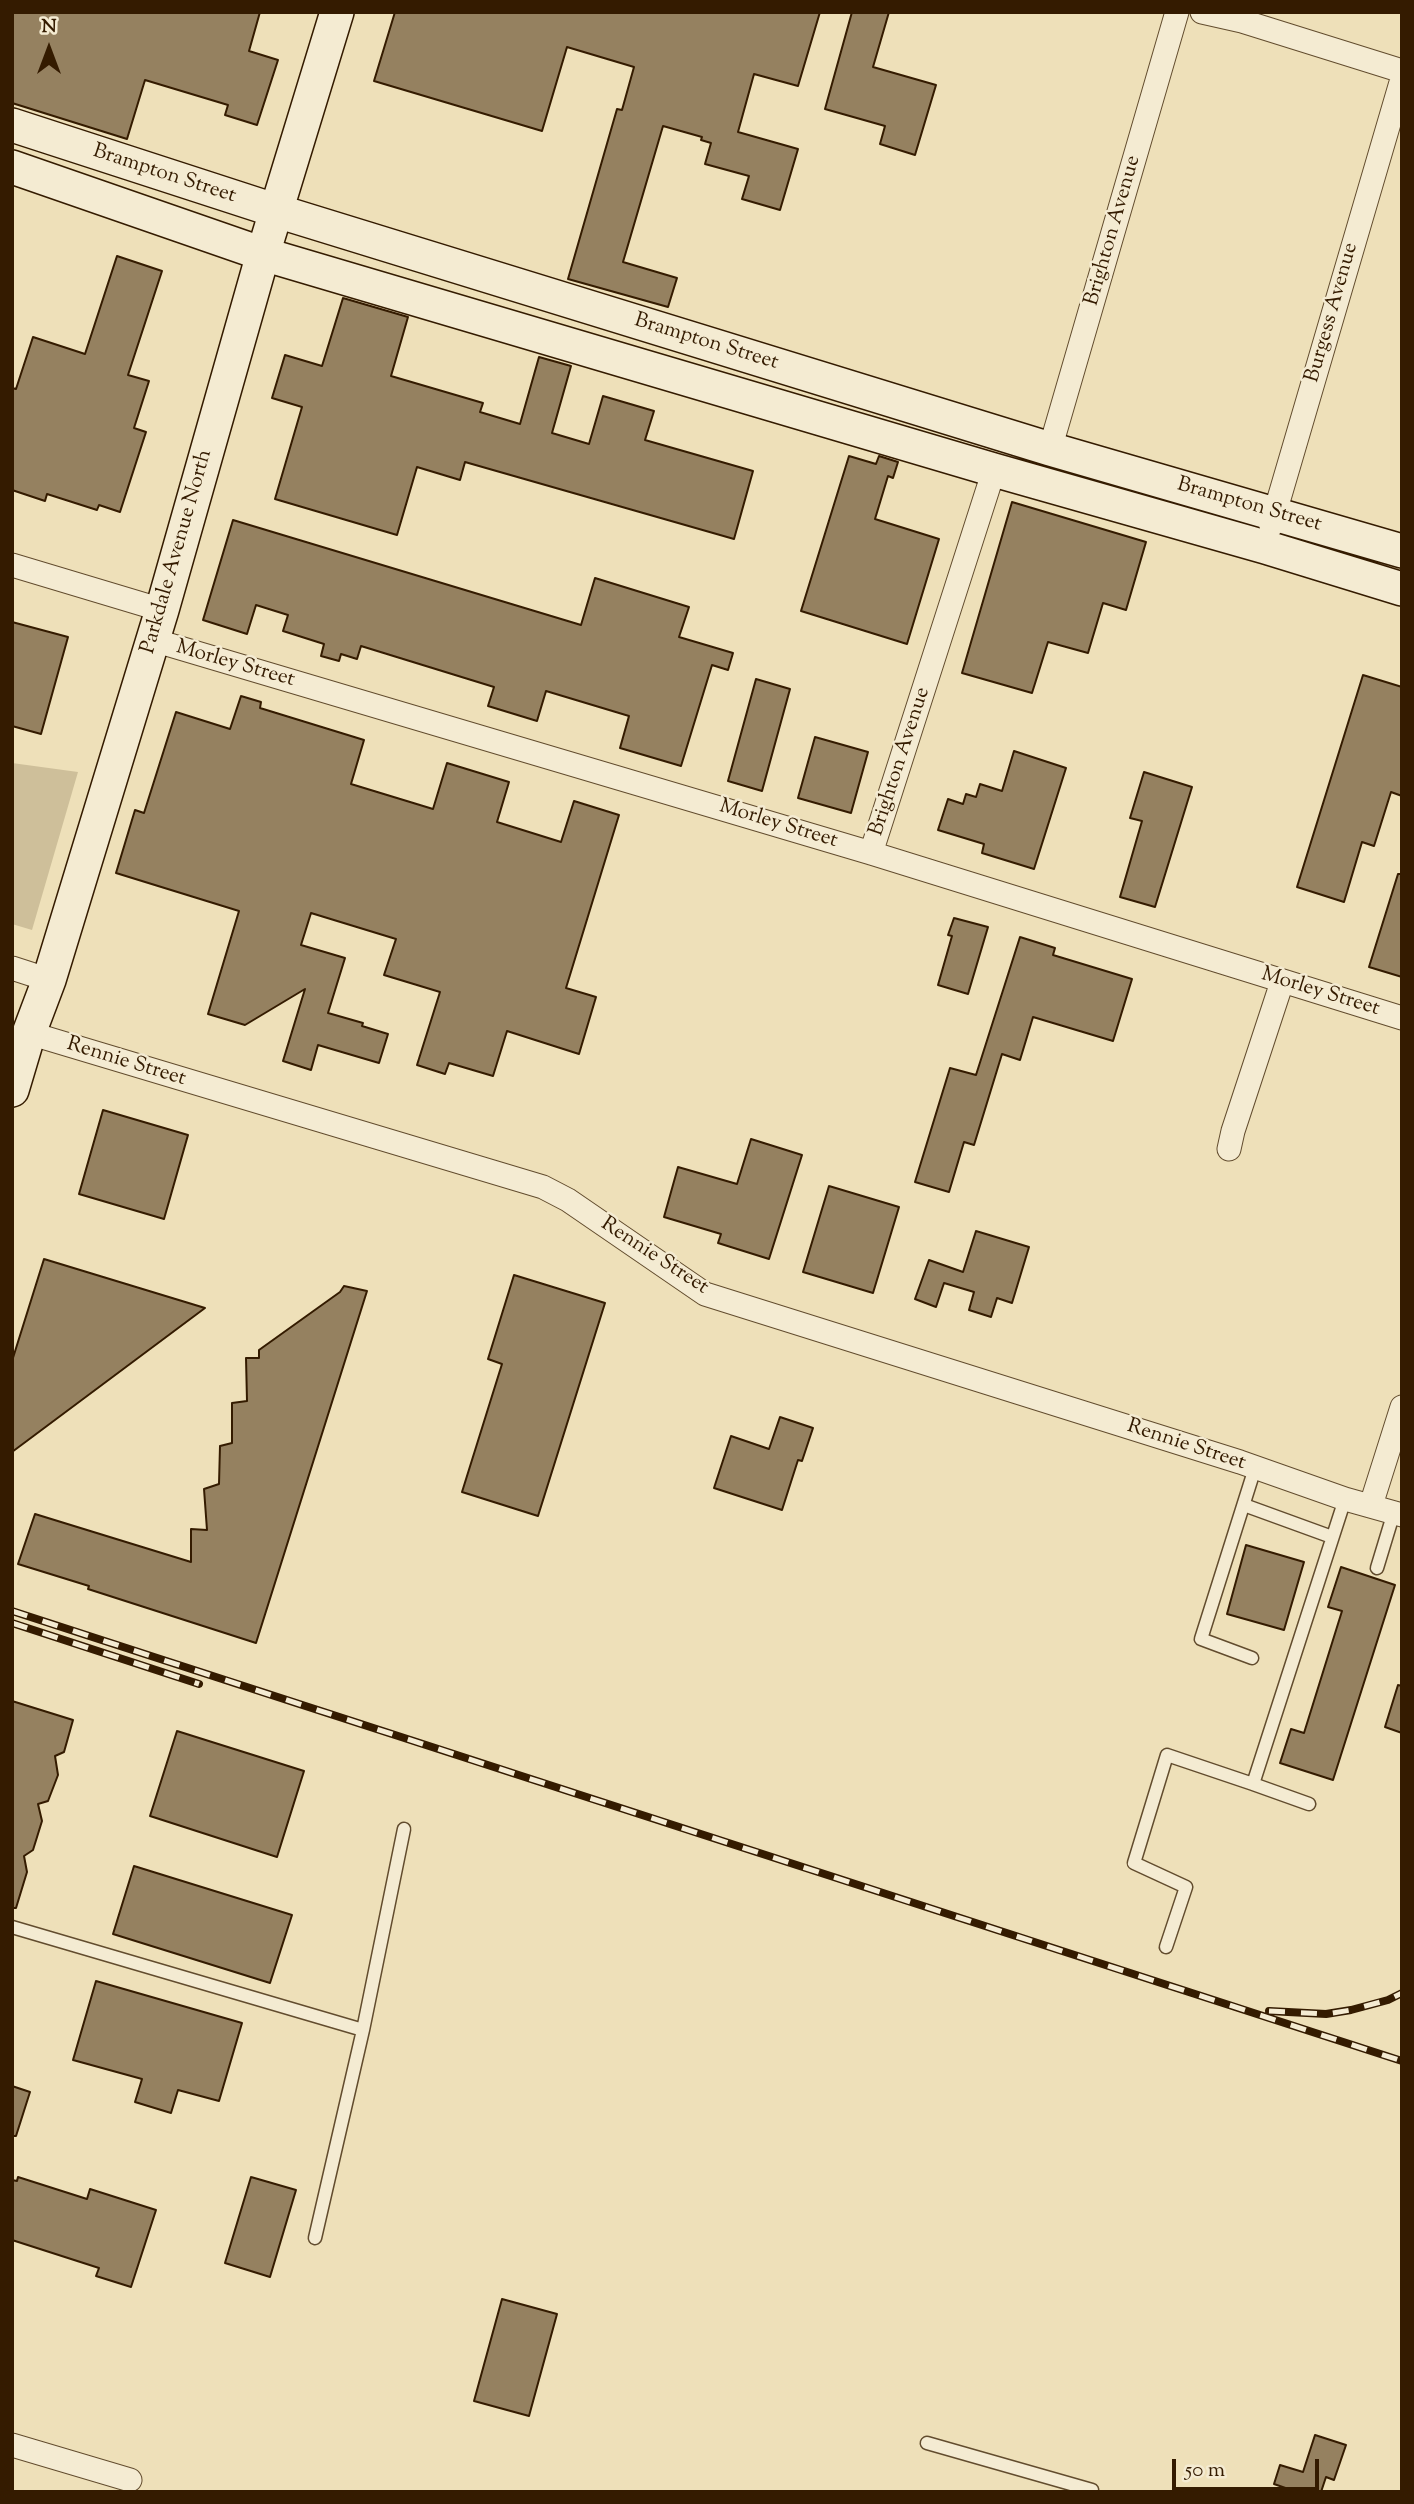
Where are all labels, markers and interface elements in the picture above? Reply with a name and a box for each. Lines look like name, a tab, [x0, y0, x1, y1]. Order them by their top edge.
north arrow	[14, 14, 84, 84]
text: N	[41, 14, 57, 41]
street label: Brampton Street	[89, 140, 239, 210]
street label: Brighton Avenue	[1081, 153, 1147, 309]
street label: Burgess Avenue	[1301, 240, 1365, 386]
street label: Brampton Street	[631, 309, 781, 377]
street label: Parkdale Avenue North	[137, 447, 219, 657]
street label: Brampton Street	[1174, 473, 1324, 539]
street label: Morley Street	[173, 636, 297, 694]
street label: Brighton Avenue	[865, 684, 937, 840]
street label: Morley Street	[716, 795, 840, 855]
street label: Morley Street	[1258, 963, 1382, 1023]
street label: Rennie Street	[63, 1033, 189, 1093]
street label: Rennie Street	[595, 1213, 713, 1301]
street label: Rennie Street	[1123, 1415, 1249, 1477]
scale bar	[1176, 2444, 1323, 2488]
text: 50 m	[1185, 2456, 1225, 2486]

